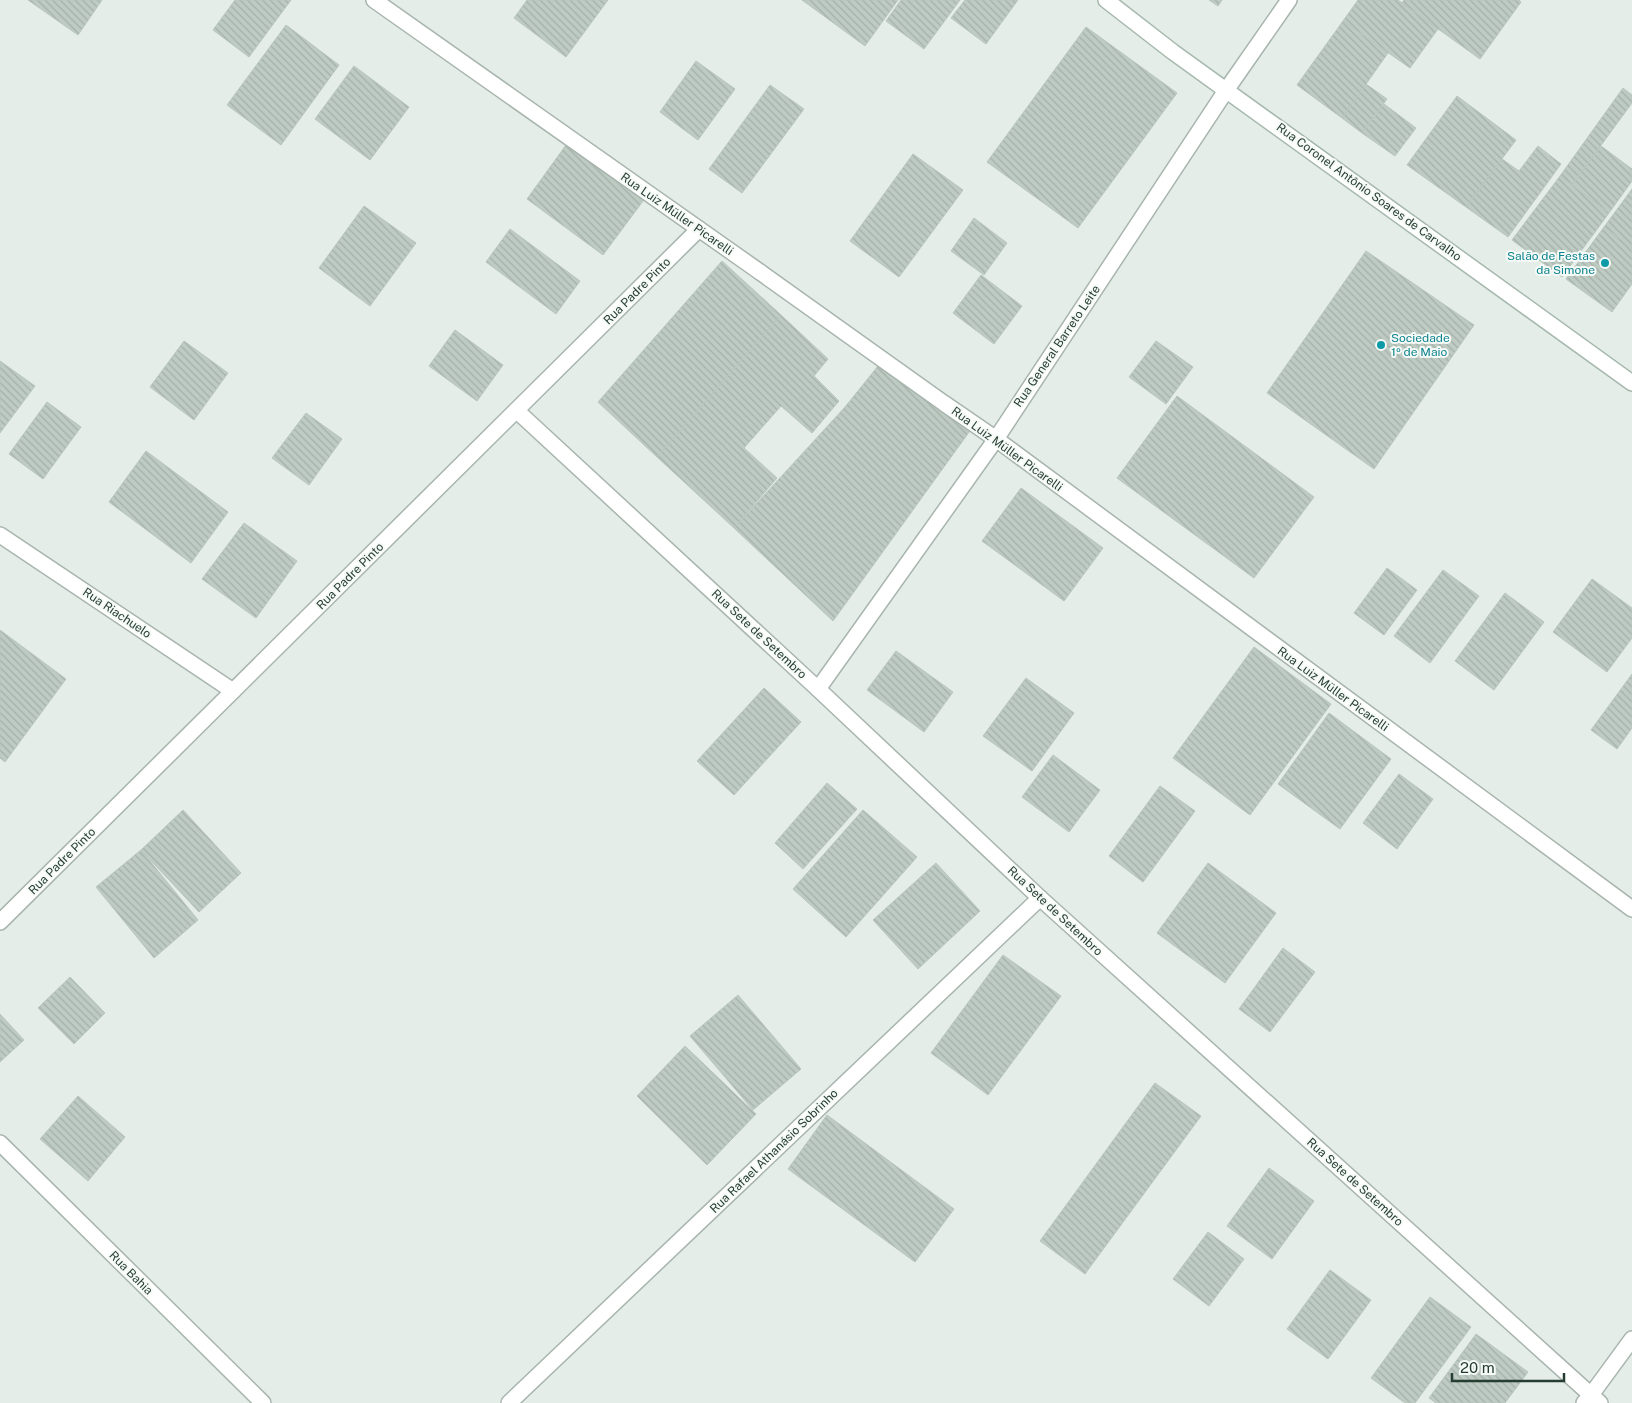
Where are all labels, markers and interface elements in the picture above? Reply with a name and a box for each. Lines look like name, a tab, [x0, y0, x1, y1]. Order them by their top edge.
street label: Rua Coronel Antônio Soares de Carvalho	[1274, 120, 1464, 264]
street label: Rua Luiz Müller Picarelli	[618, 170, 736, 258]
place label: Salão de Festas da Simone	[1507, 249, 1595, 277]
street label: Rua Padre Pinto	[601, 255, 673, 327]
marker: Salão de Festas da Simone	[1599, 257, 1611, 269]
street label: Rua General Barreto Leite	[1011, 282, 1103, 410]
place label: Sociedade 1º de Maio	[1391, 331, 1450, 359]
marker: Sociedade 1º de Maio	[1375, 339, 1387, 351]
street label: Rua Luiz Müller Picarelli	[949, 404, 1065, 494]
street label: Rua Padre Pinto	[314, 540, 386, 612]
street label: Rua Riachuelo	[80, 585, 154, 641]
street label: Rua Sete de Setembro	[709, 586, 810, 682]
street label: Rua Luiz Müller Picarelli	[1275, 644, 1391, 734]
street label: Rua Padre Pinto	[26, 825, 98, 897]
street label: Rua Sete de Setembro	[1005, 863, 1106, 959]
street label: Rua Rafael Athanásio Sobrinho	[707, 1086, 841, 1216]
street label: Rua Sete de Setembro	[1304, 1135, 1406, 1229]
street label: Rua Bahia	[106, 1248, 156, 1298]
scale bar	[1452, 1350, 1564, 1382]
text: 20 m	[1460, 1359, 1495, 1376]

